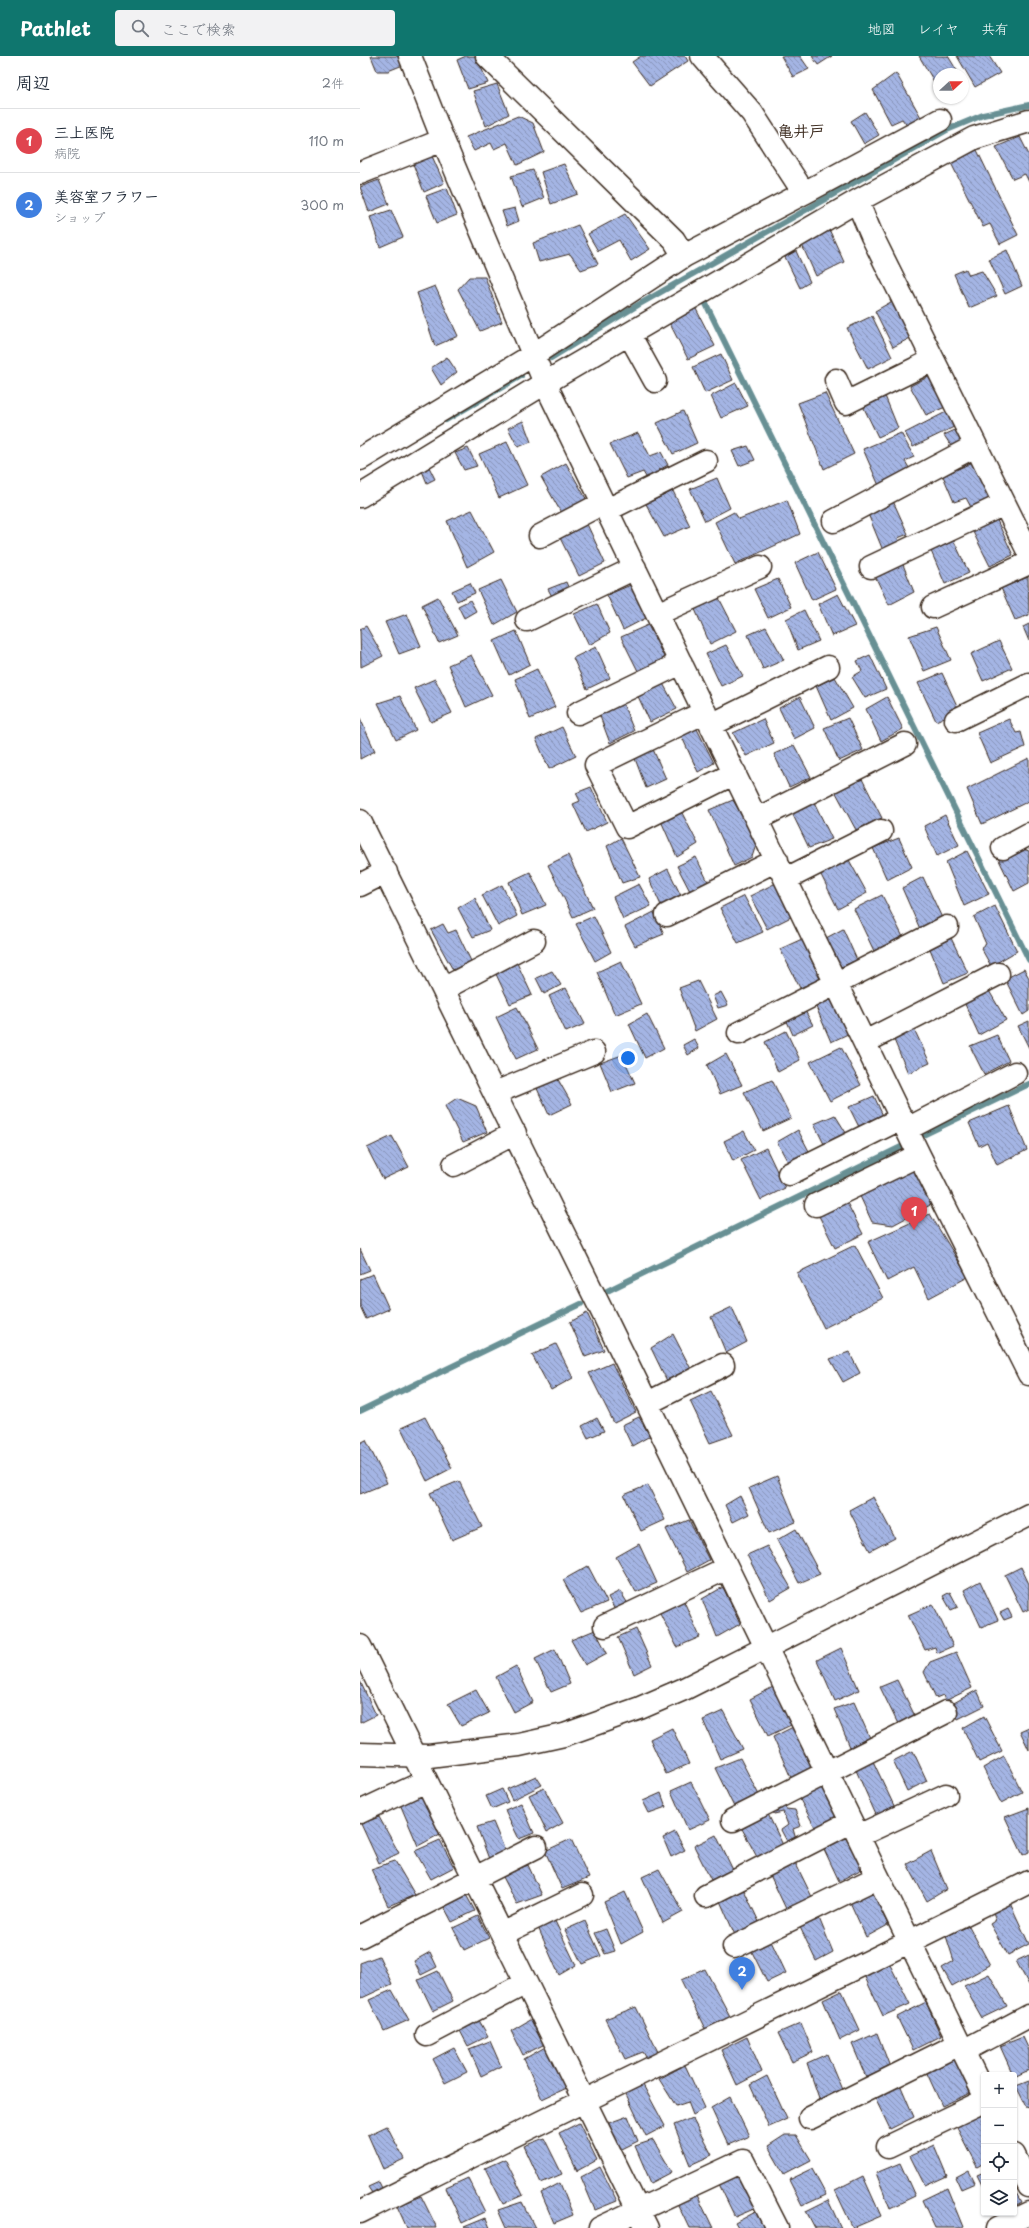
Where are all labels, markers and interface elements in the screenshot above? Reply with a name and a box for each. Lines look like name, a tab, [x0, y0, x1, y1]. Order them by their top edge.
search box	[115, 10, 395, 46]
text: Pathlet	[20, 14, 91, 42]
icon: search	[129, 17, 151, 39]
text: ここで検索	[161, 17, 236, 40]
text: 地図	[868, 18, 896, 39]
text: レイヤ	[918, 18, 959, 39]
text: 共有	[981, 18, 1009, 39]
north arrow	[933, 68, 969, 104]
text: 周辺	[16, 69, 50, 95]
text: 2件	[322, 73, 344, 92]
district label: 亀井戸	[777, 118, 825, 142]
text: 三上医院	[54, 120, 114, 143]
text: 1	[26, 131, 32, 150]
text: 110 m	[309, 131, 344, 150]
text: 病院	[54, 143, 80, 162]
text: 美容室フラワー	[54, 184, 159, 207]
text: 2	[24, 195, 34, 214]
text: 300 m	[300, 195, 344, 214]
text: ショップ	[54, 207, 105, 226]
your location	[618, 1048, 638, 1068]
pin: 1	[901, 1197, 927, 1230]
pin: 2	[729, 1957, 755, 1990]
map controls	[981, 2072, 1017, 2216]
button: +	[981, 2072, 1017, 2108]
button: −	[981, 2108, 1017, 2144]
button: locate	[981, 2144, 1017, 2180]
button: layers	[981, 2180, 1017, 2216]

